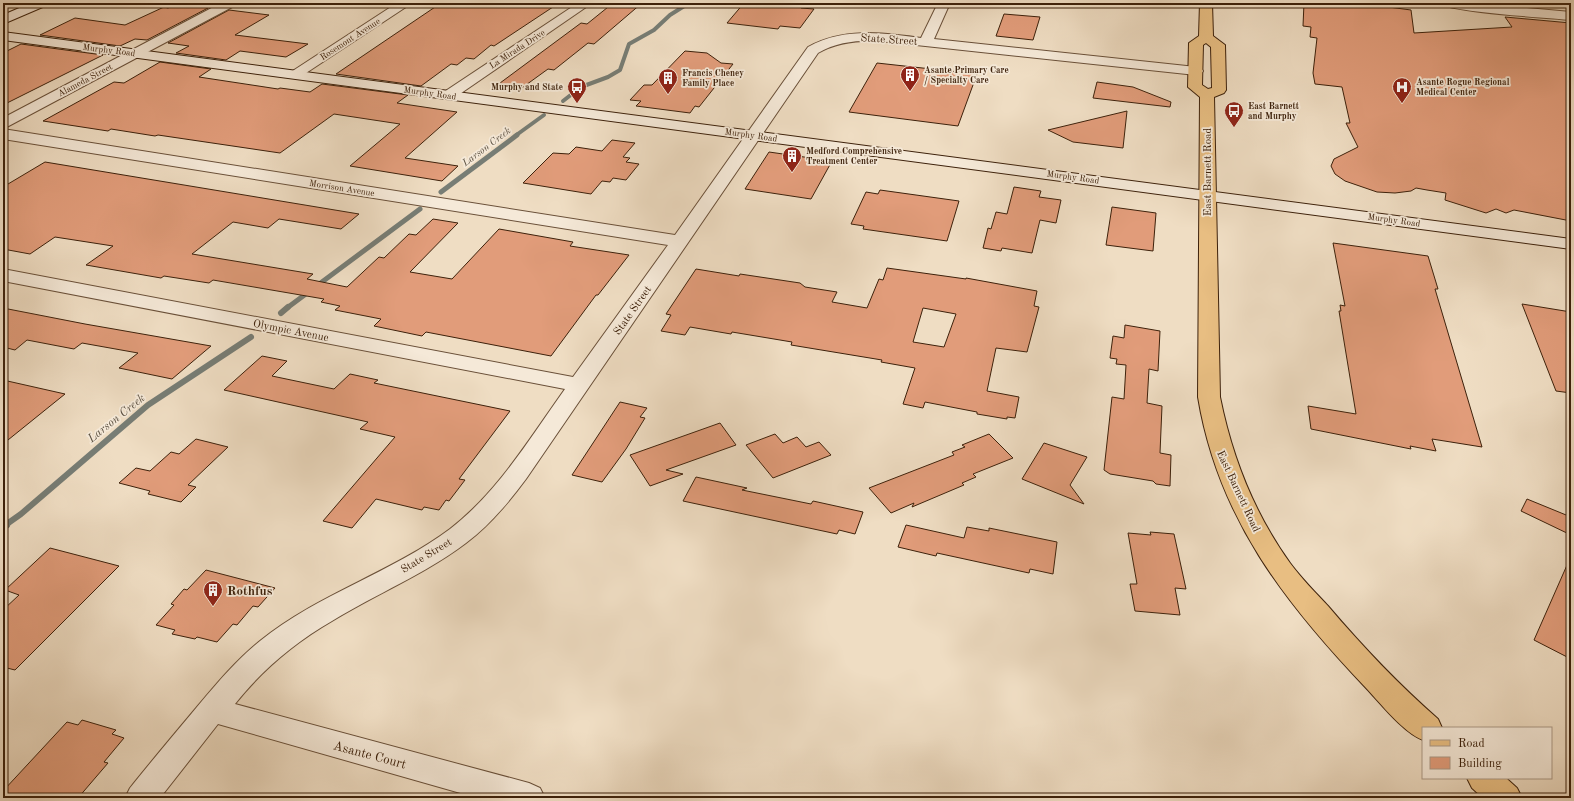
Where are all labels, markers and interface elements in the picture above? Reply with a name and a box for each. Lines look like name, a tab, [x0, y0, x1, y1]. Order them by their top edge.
street label: Rosemont Avenue	[319, 17, 382, 62]
street label: La Mirada Drive	[488, 28, 547, 71]
street label: State Street	[860, 33, 918, 48]
street label: Murphy Road	[82, 43, 136, 58]
street label: Alameda Street	[56, 62, 114, 99]
building icon: Asante Primary Care / Specialty Care	[899, 64, 921, 92]
place label: Asante Primary Care / Specialty Care	[924, 66, 1009, 86]
building icon: Francis Cheney Family Place	[657, 67, 679, 95]
place label: Francis Cheney Family Place	[682, 69, 744, 88]
bus stop icon: Murphy and State	[566, 76, 588, 104]
hospital icon: Asante Rogue Regional Medical Center	[1391, 76, 1413, 104]
place label: Asante Rogue Regional Medical Center	[1416, 78, 1510, 97]
place label: Murphy and State	[491, 83, 563, 92]
street label: Murphy Road	[403, 85, 457, 102]
bus stop icon: East Barnett and Murphy	[1223, 100, 1245, 128]
place label: East Barnett and Murphy	[1248, 102, 1300, 121]
water label: Larson Creek	[460, 125, 513, 169]
street label: Murphy Road	[724, 127, 778, 144]
street label: East Barnett Road	[1203, 127, 1214, 216]
building icon: Medford Comprehensive Treatment Center	[781, 145, 803, 173]
place label: Medford Comprehensive Treatment Center	[806, 147, 902, 166]
street label: Murphy Road	[1046, 169, 1100, 186]
street label: Morrison Avenue	[309, 179, 375, 198]
street label: Murphy Road	[1367, 212, 1421, 229]
street label: State Street	[612, 284, 654, 337]
street label: Olympic Avenue	[252, 319, 329, 344]
water label: Larson Creek	[85, 392, 147, 446]
street label: East Barnett Road	[1214, 449, 1261, 534]
street label: State Street	[399, 537, 454, 576]
building icon: Rothfus	[202, 579, 224, 607]
place label: Rothfus	[227, 585, 273, 598]
legend	[1422, 727, 1552, 779]
text: Road	[1458, 738, 1485, 750]
street label: Asante Court	[332, 739, 408, 772]
text: Building	[1458, 758, 1502, 770]

